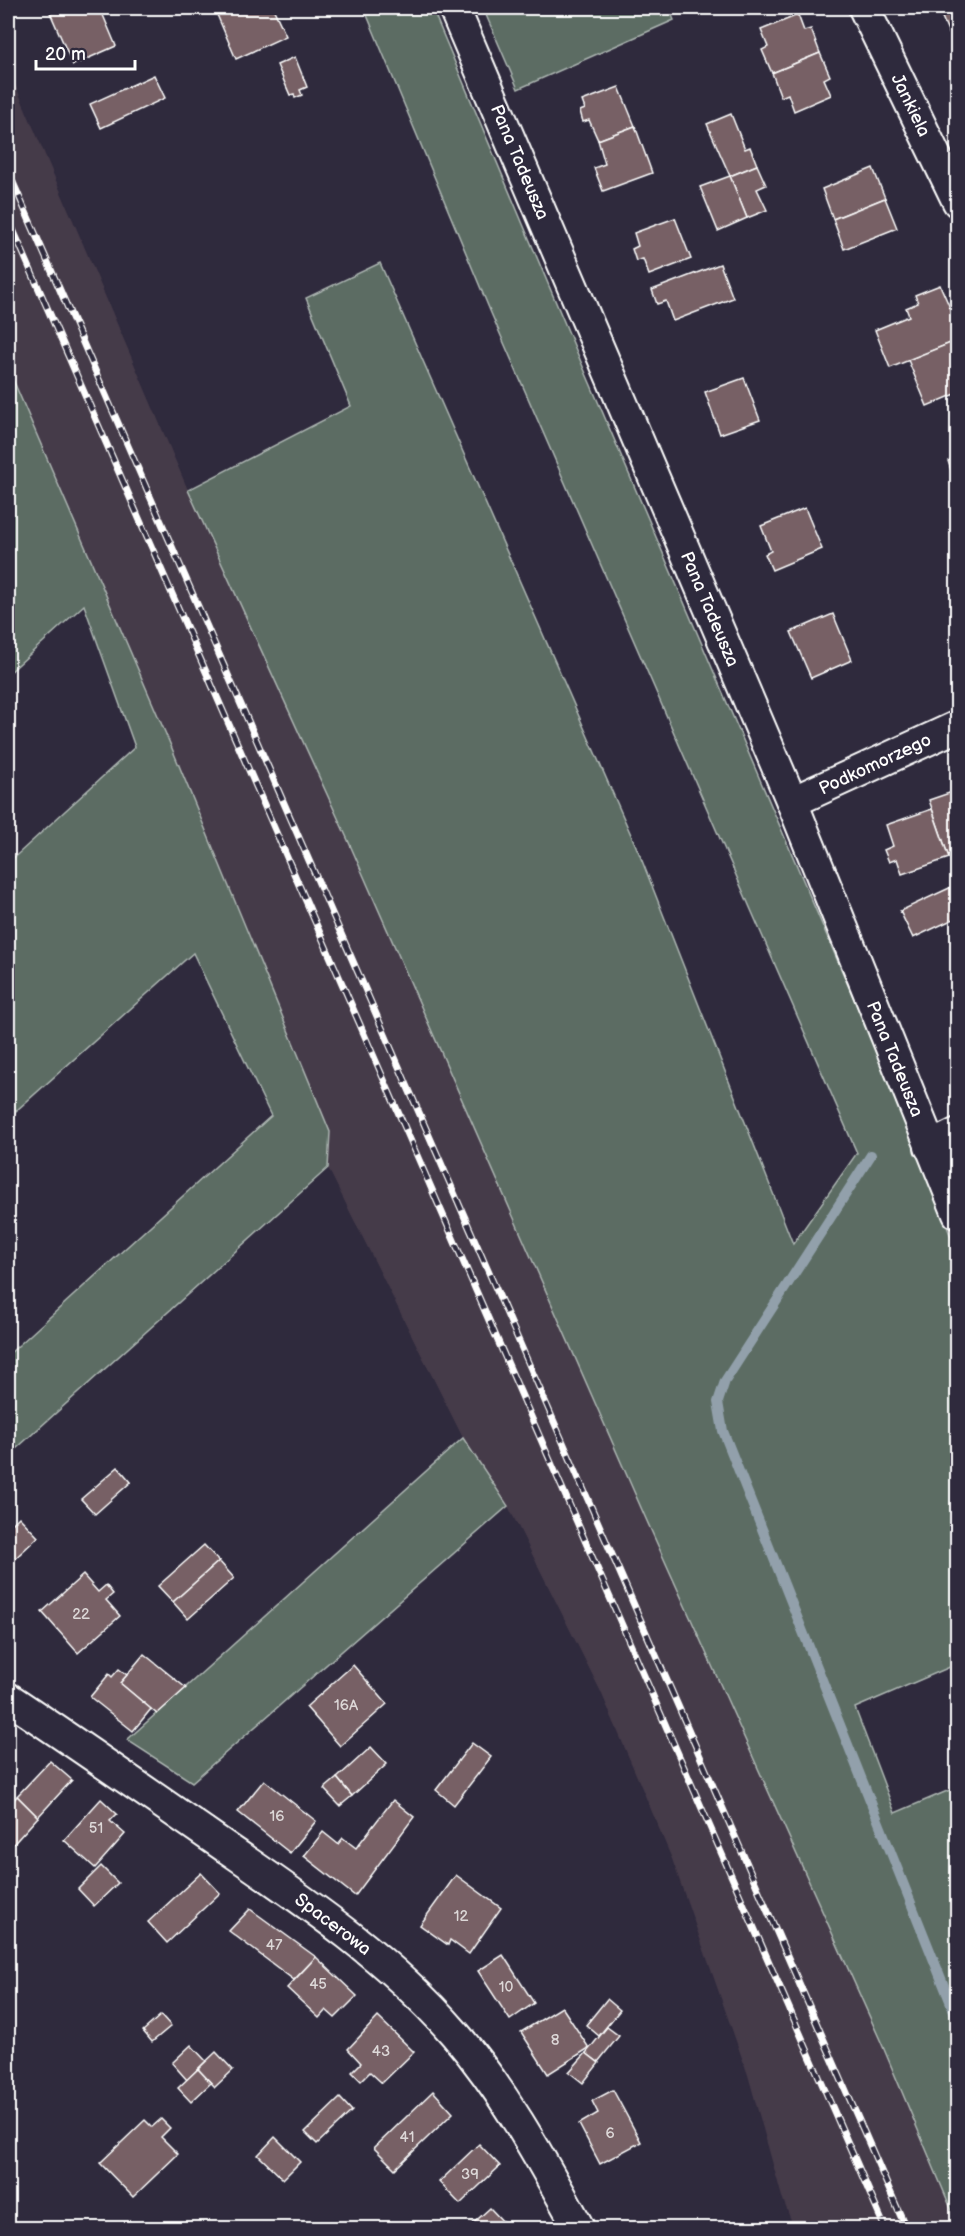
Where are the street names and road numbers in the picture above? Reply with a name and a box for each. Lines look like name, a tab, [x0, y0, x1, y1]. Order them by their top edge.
street label: Jankiela	[886, 70, 935, 140]
street label: Pana Tadeusza	[486, 101, 553, 223]
street label: Pana Tadeusza	[676, 548, 743, 670]
street label: Podkomorzego	[816, 729, 935, 800]
street label: Pana Tadeusza	[862, 998, 927, 1120]
street label: Spacerowa	[290, 1889, 375, 1960]

